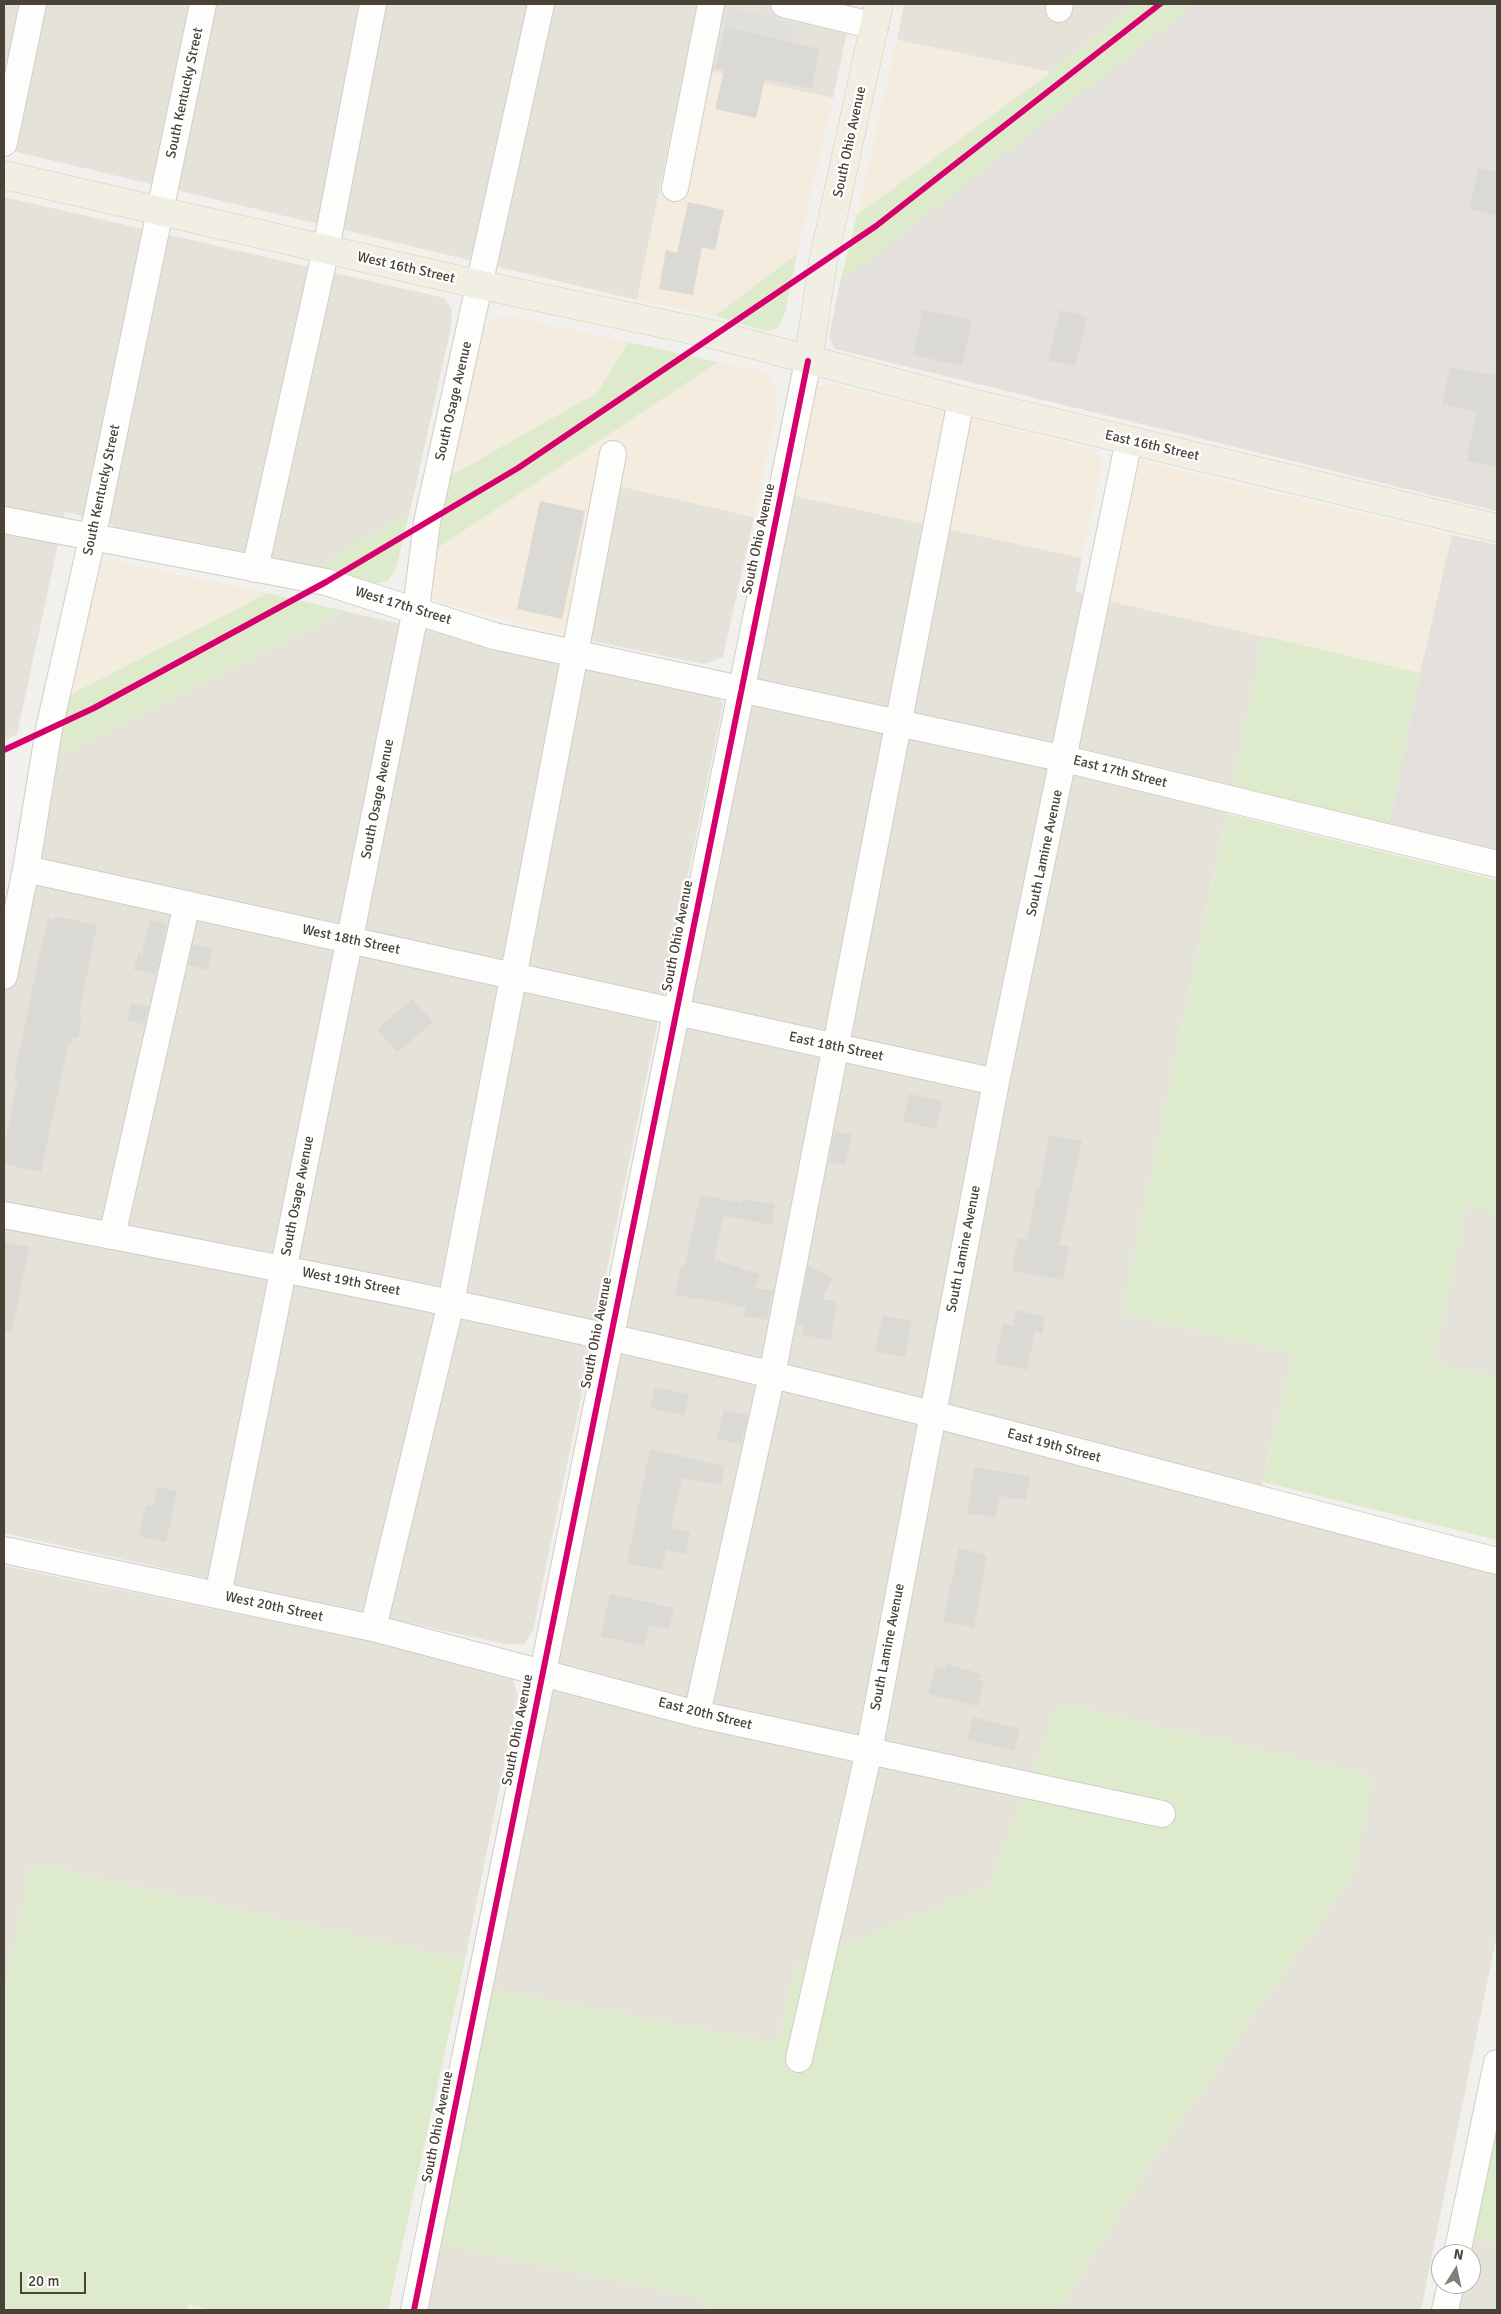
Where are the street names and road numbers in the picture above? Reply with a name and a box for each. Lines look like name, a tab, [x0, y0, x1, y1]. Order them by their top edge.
street label: South Kentucky Street	[163, 26, 207, 160]
street label: South Ohio Avenue	[830, 85, 870, 199]
street label: West 16th Street	[356, 249, 456, 287]
street label: South Osage Avenue	[432, 340, 476, 462]
street label: South Kentucky Street	[80, 423, 124, 557]
street label: East 16th Street	[1103, 427, 1201, 465]
street label: South Ohio Avenue	[739, 482, 779, 596]
street label: West 17th Street	[353, 583, 453, 629]
street label: South Osage Avenue	[358, 738, 398, 860]
street label: East 17th Street	[1071, 752, 1169, 792]
street label: South Lamine Avenue	[1023, 788, 1067, 918]
street label: South Ohio Avenue	[659, 879, 697, 993]
street label: West 18th Street	[301, 921, 401, 959]
street label: East 18th Street	[787, 1029, 885, 1065]
street label: South Osage Avenue	[278, 1135, 318, 1257]
street label: South Lamine Avenue	[943, 1184, 985, 1314]
street label: West 19th Street	[300, 1264, 402, 1300]
street label: South Ohio Avenue	[578, 1276, 616, 1390]
street label: East 19th Street	[1005, 1425, 1103, 1467]
street label: South Lamine Avenue	[867, 1582, 909, 1712]
street label: West 20th Street	[224, 1588, 324, 1626]
street label: South Ohio Avenue	[499, 1673, 537, 1787]
street label: East 20th Street	[656, 1694, 754, 1734]
street label: South Ohio Avenue	[419, 2070, 457, 2184]

